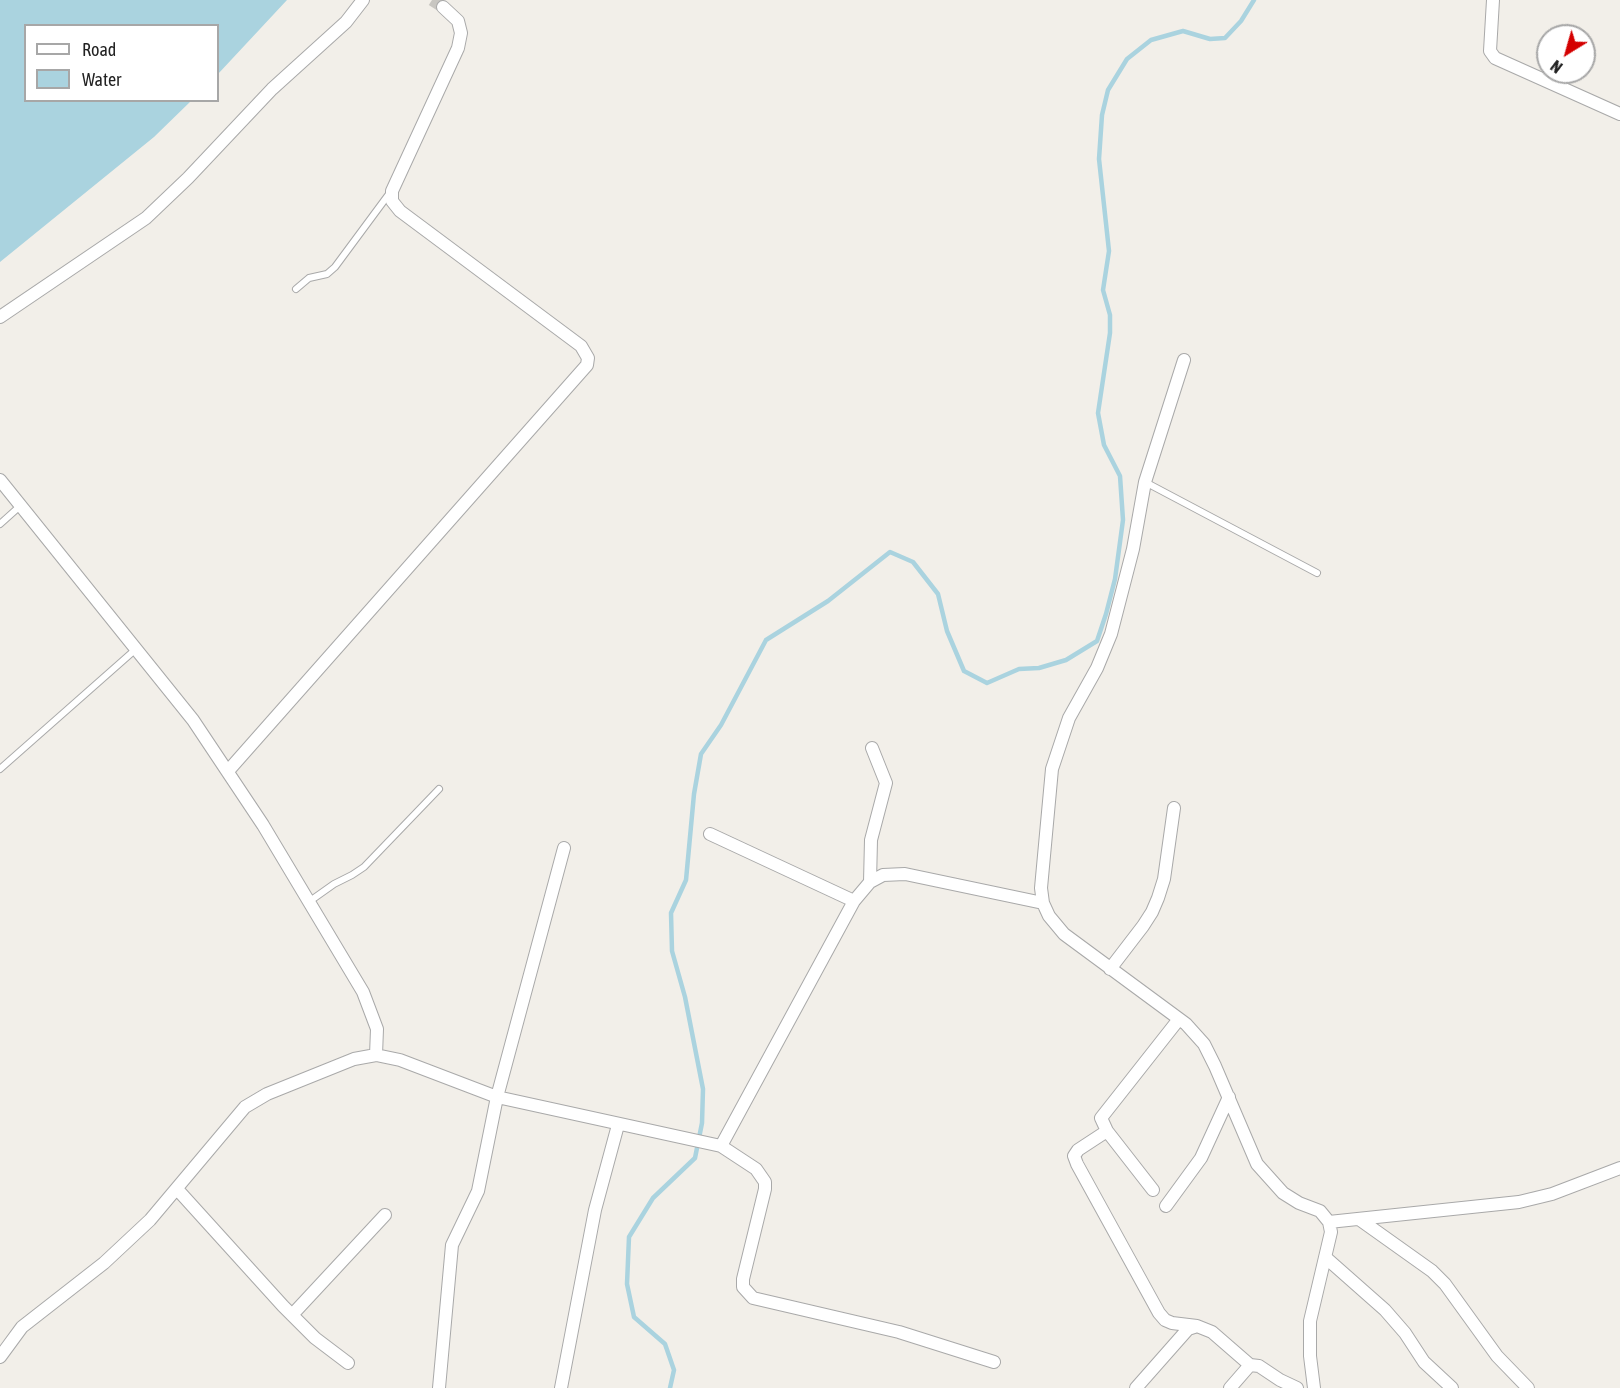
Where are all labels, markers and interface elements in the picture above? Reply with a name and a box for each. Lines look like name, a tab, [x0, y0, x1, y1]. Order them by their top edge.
legend	[24, 24, 219, 102]
north arrow	[1536, 24, 1596, 84]
text: Road	[82, 39, 116, 60]
text: N	[1547, 57, 1566, 77]
text: Water	[82, 69, 121, 90]

